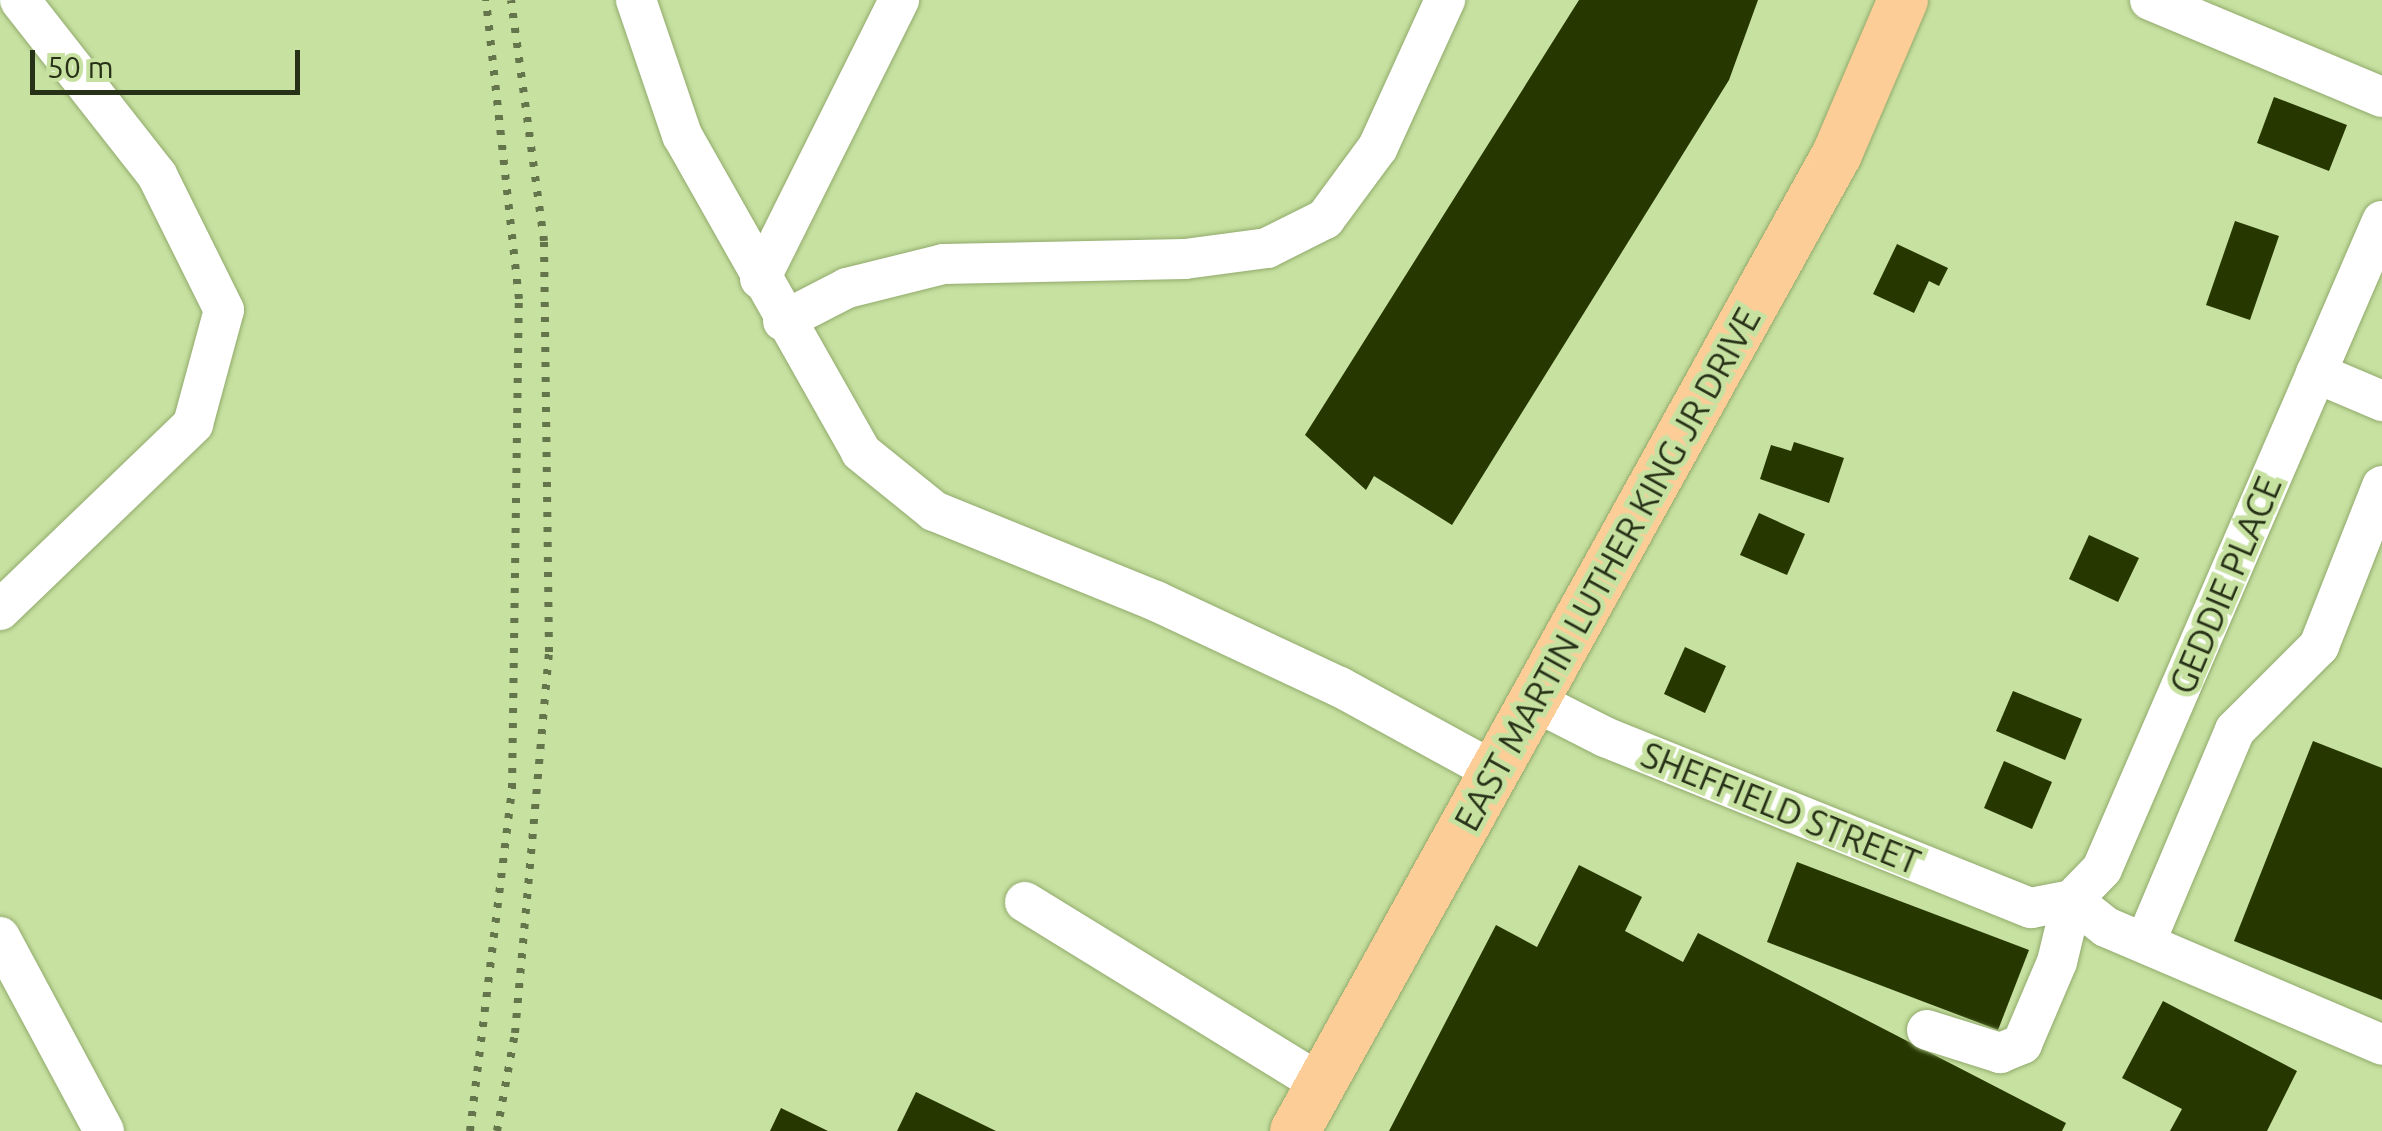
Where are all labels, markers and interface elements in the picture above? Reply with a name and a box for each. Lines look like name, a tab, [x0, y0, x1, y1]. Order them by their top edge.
scale bar	[35, 30, 305, 92]
text: 50 m	[47, 50, 114, 84]
street label: EAST MARTIN LUTHER KING JR DRIVE	[1445, 300, 1769, 838]
street label: GEDDIE PLACE	[2160, 470, 2290, 700]
street label: SHEFFIELD STREET	[1636, 733, 1926, 883]

